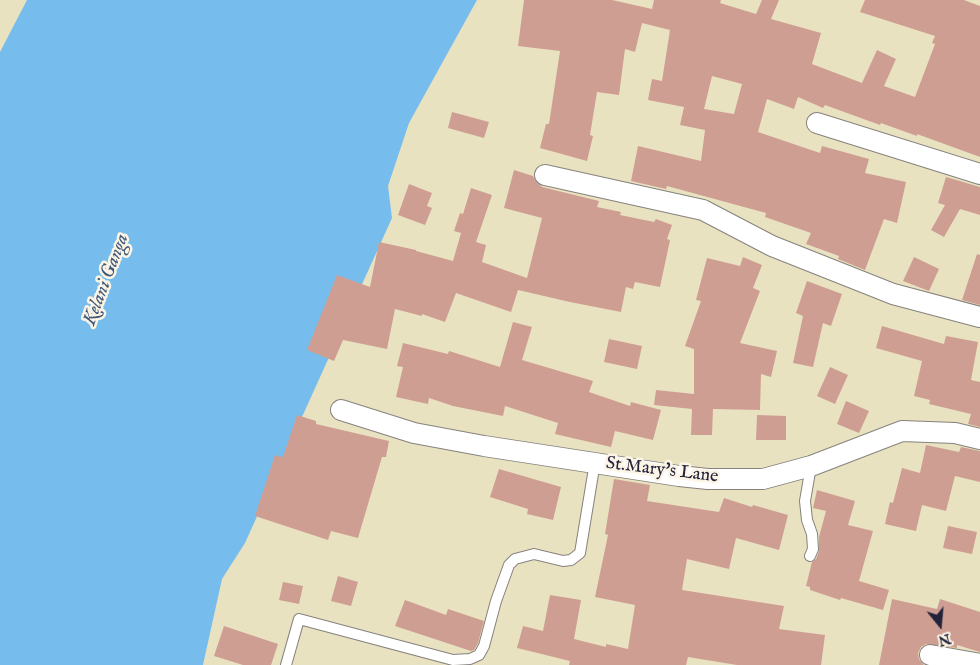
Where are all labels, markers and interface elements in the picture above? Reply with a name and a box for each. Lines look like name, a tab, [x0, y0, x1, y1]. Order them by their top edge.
water label: Kelani Ganga	[79, 231, 135, 329]
street label: St.Mary's Lane	[605, 453, 719, 489]
north arrow	[915, 600, 965, 650]
text: N	[936, 629, 953, 650]

